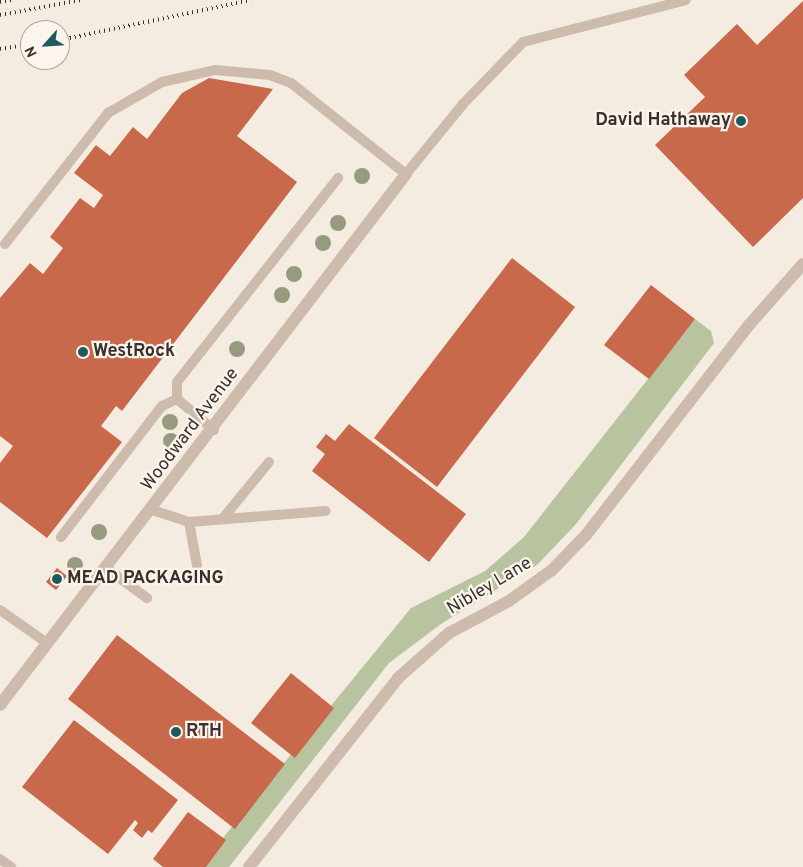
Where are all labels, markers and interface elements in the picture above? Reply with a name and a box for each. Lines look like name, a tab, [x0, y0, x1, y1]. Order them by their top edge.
north arrow	[20, 20, 70, 70]
text: N	[22, 43, 42, 60]
place label: David Hathaway	[595, 110, 731, 132]
marker: David Hathaway	[735, 115, 747, 127]
place label: WestRock	[93, 341, 175, 363]
marker: WestRock	[77, 346, 89, 358]
street label: Woodward Avenue	[138, 364, 244, 496]
street label: Nibley Lane	[444, 553, 536, 621]
place label: MEAD PACKAGING	[67, 568, 224, 590]
marker: MEAD PACKAGING	[51, 573, 63, 585]
place label: RTH	[186, 721, 222, 743]
marker: RTH	[170, 726, 182, 738]

